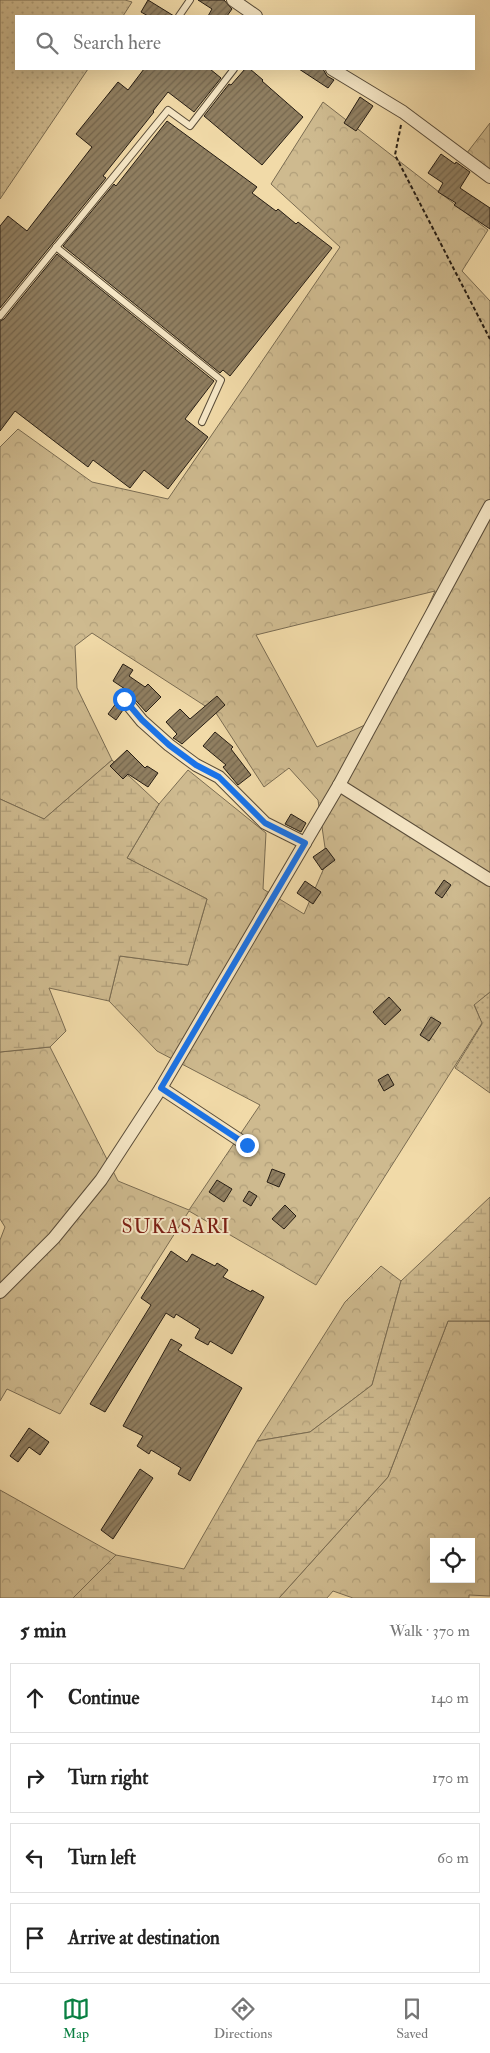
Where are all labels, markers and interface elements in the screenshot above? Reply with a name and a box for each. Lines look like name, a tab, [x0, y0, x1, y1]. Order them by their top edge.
search box	[15, 15, 475, 70]
icon: search	[33, 29, 61, 57]
text: Search here	[73, 31, 161, 55]
route start	[113, 688, 136, 711]
route end	[236, 1134, 259, 1157]
district label: SUKASARI	[122, 1214, 230, 1239]
map controls	[430, 1538, 475, 1583]
button: locate	[430, 1538, 475, 1583]
text: 5 min	[20, 1617, 66, 1644]
text: Walk · 370 m	[389, 1621, 470, 1641]
icon: ahead	[21, 1684, 49, 1712]
text: Continue	[68, 1686, 139, 1710]
text: 140 m	[431, 1688, 469, 1708]
icon: right	[21, 1764, 49, 1792]
text: Turn right	[68, 1766, 148, 1790]
text: 170 m	[432, 1768, 469, 1788]
icon: left	[21, 1844, 49, 1872]
text: Turn left	[68, 1846, 136, 1870]
text: 60 m	[437, 1848, 469, 1868]
icon: arrive	[21, 1924, 49, 1952]
text: Arrive at destination	[68, 1926, 220, 1950]
tab: Map	[62, 1995, 90, 2042]
tab: Directions	[214, 1995, 272, 2042]
tab: Saved	[396, 1995, 428, 2042]

